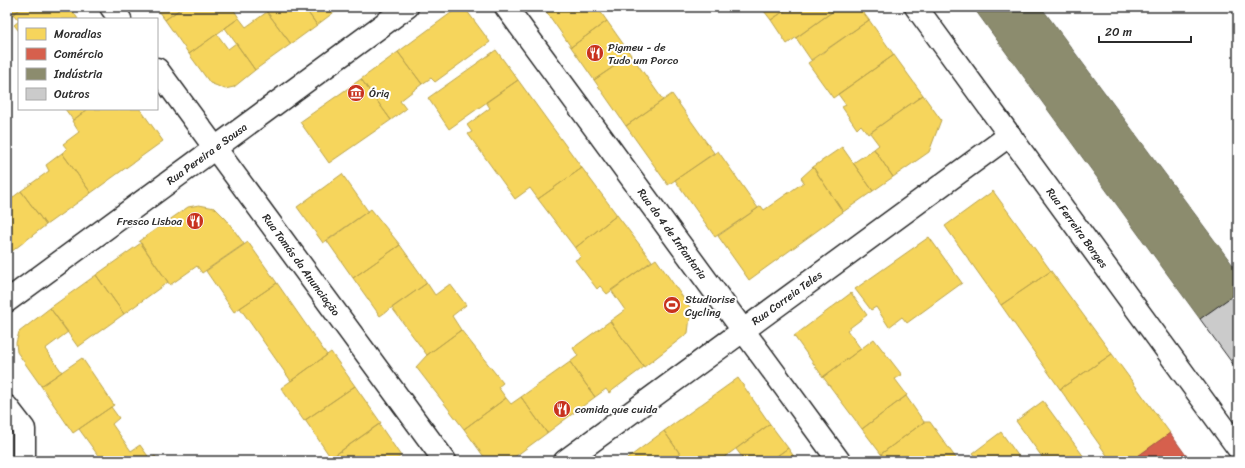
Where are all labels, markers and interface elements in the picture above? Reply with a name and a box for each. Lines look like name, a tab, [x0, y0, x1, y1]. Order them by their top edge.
legend	[18, 18, 158, 110]
scale bar	[1099, 18, 1191, 44]
text: 20 m	[1105, 21, 1132, 43]
text: Moradias	[54, 23, 101, 45]
place label: Pigmeu - de Tudo um Porco	[608, 38, 679, 70]
text: Comércio	[54, 43, 103, 65]
restaurant icon: Pigmeu - de Tudo um Porco	[585, 43, 605, 63]
text: Indústria	[53, 63, 103, 85]
text: Outros	[54, 83, 89, 105]
museum icon: Óriq	[346, 83, 366, 103]
place label: Óriq	[369, 84, 390, 103]
street label: Rua Pereira e Sousa	[162, 118, 252, 190]
street label: Rua do 4 de Infantaria	[632, 184, 712, 284]
street label: Rua Ferreira Borges	[1041, 184, 1113, 273]
street label: Rua Tomás da Anunciação	[257, 210, 345, 321]
restaurant icon: Fresco Lisboa	[185, 211, 205, 231]
place label: Fresco Lisboa	[117, 212, 182, 231]
street label: Rua Correia Teles	[747, 265, 827, 330]
place label: Studiorise Cycling	[685, 290, 735, 322]
sports icon: Studiorise Cycling	[662, 295, 682, 315]
restaurant icon: comida que cuida	[552, 399, 572, 419]
place label: comida que cuida	[575, 400, 658, 419]

